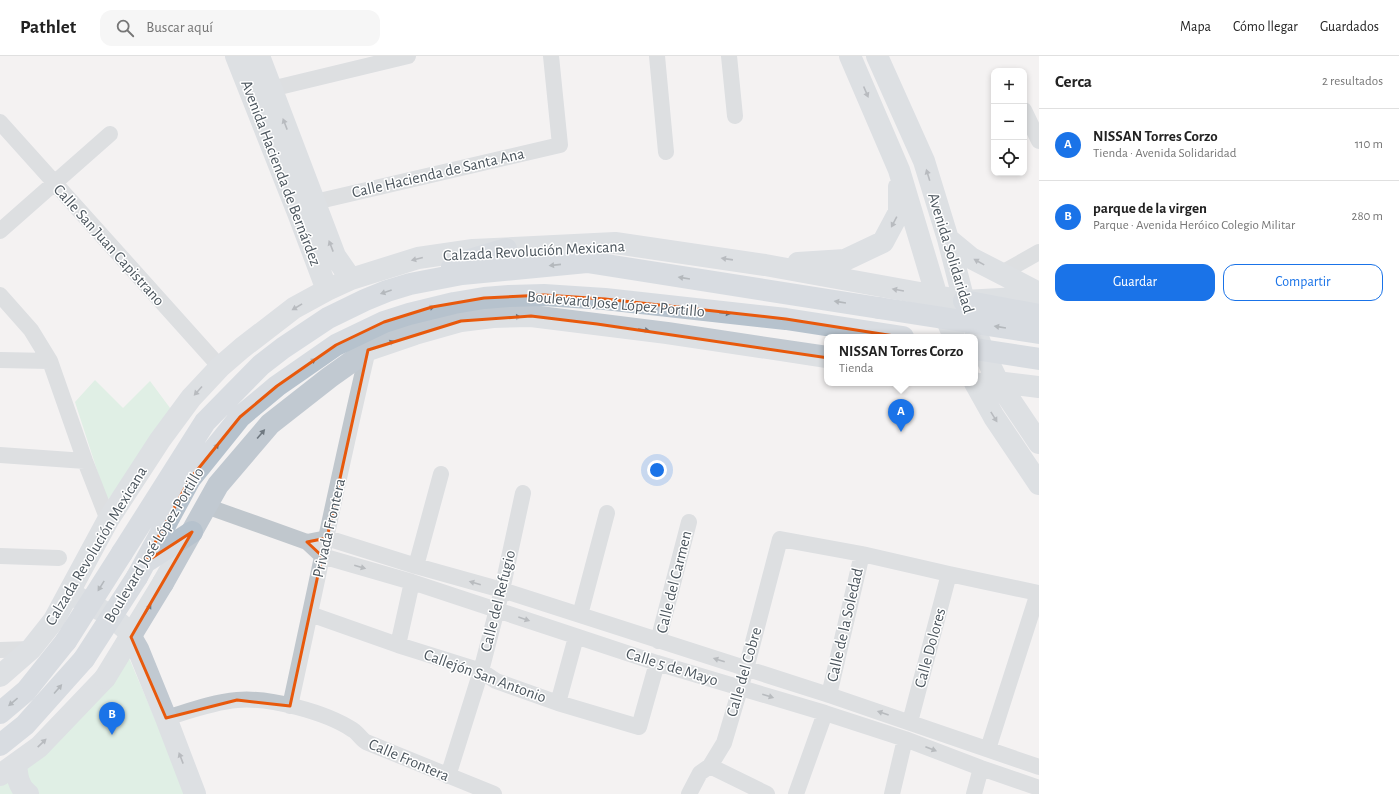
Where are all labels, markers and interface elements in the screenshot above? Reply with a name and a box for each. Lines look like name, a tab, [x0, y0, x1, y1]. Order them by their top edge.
search box	[100, 10, 380, 46]
icon: search	[114, 17, 136, 39]
text: Pathlet	[20, 18, 76, 37]
text: Buscar aquí	[146, 20, 213, 35]
text: Mapa	[1180, 20, 1211, 34]
text: Cómo llegar	[1233, 20, 1298, 34]
text: Guardados	[1320, 20, 1379, 34]
map controls	[991, 68, 1027, 176]
button: +	[991, 68, 1027, 104]
text: Cerca	[1055, 73, 1092, 90]
text: 2 resultados	[1322, 75, 1383, 88]
street label: Avenida Hacienda de Bernárdez	[238, 78, 324, 268]
one-way arrow	[863, 86, 869, 98]
button: −	[991, 104, 1027, 140]
one-way arrow	[281, 118, 287, 130]
text: NISSAN Torres Corzo	[1093, 129, 1218, 144]
text: A	[1064, 138, 1072, 151]
text: 110 m	[1355, 138, 1383, 151]
button: locate	[991, 140, 1027, 176]
street label: Calle Hacienda de Santa Ana	[350, 145, 526, 201]
text: Tienda · Avenida Solidaridad	[1093, 147, 1237, 160]
one-way arrow	[925, 169, 931, 181]
street label: Calle San Juan Capistrano	[50, 181, 168, 309]
street label: Avenida Solidaridad	[925, 191, 977, 315]
text: parque de la virgen	[1093, 201, 1207, 216]
text: B	[1064, 210, 1072, 223]
text: 280 m	[1352, 210, 1383, 223]
one-way arrow	[890, 216, 897, 227]
text: Parque · Avenida Heróico Colegio Militar	[1093, 219, 1295, 232]
street label: Calzada Revolución Mexicana	[443, 238, 625, 264]
one-way arrow	[328, 239, 334, 251]
one-way arrow	[411, 256, 423, 262]
one-way arrow	[721, 256, 733, 262]
one-way arrow	[973, 259, 985, 266]
one-way arrow	[549, 262, 561, 268]
button: Guardar	[1055, 264, 1215, 301]
button: Compartir	[1223, 264, 1383, 301]
one-way arrow	[678, 275, 690, 281]
one-way arrow	[892, 286, 904, 292]
street label: Boulevard José López Portillo	[526, 288, 706, 320]
one-way arrow	[380, 289, 392, 295]
one-way arrow	[834, 299, 846, 305]
one-way arrow	[292, 303, 302, 311]
one-way arrow	[423, 305, 435, 311]
one-way arrow	[719, 310, 731, 316]
one-way arrow	[509, 314, 522, 320]
one-way arrow	[994, 324, 1007, 330]
one-way arrow	[638, 327, 650, 333]
popup	[824, 334, 978, 386]
one-way arrow	[383, 340, 395, 346]
text: NISSAN Torres Corzo	[839, 344, 963, 359]
one-way arrow	[306, 358, 317, 366]
text: Tienda	[839, 362, 874, 375]
one-way arrow	[193, 386, 203, 396]
pin: A	[888, 399, 914, 432]
one-way arrow	[990, 412, 998, 422]
one-way arrow	[257, 429, 266, 440]
one-way arrow	[211, 443, 220, 454]
your location	[647, 460, 667, 480]
street label: Calzada Revolución Mexicana	[42, 464, 150, 628]
street label: Boulevard José López Portillo	[101, 464, 207, 626]
street label: Privada Frontera	[310, 477, 348, 579]
street label: Calle del Carmen	[654, 529, 694, 635]
street label: Calle del Refugio	[478, 548, 518, 653]
one-way arrow	[354, 564, 366, 570]
street label: Calle de la Soledad	[824, 567, 866, 683]
one-way arrow	[469, 580, 481, 586]
one-way arrow	[97, 581, 105, 591]
one-way arrow	[144, 603, 151, 615]
street label: Calle Dolores	[912, 606, 948, 690]
one-way arrow	[518, 616, 530, 622]
street label: Calle del Cobre	[724, 625, 764, 719]
street label: Calle 5 de Mayo	[624, 645, 720, 690]
street label: Callejón San Antonio	[421, 646, 549, 707]
one-way arrow	[713, 657, 725, 663]
one-way arrow	[53, 684, 62, 694]
one-way arrow	[762, 693, 774, 699]
one-way arrow	[8, 698, 18, 707]
pin: B	[99, 702, 125, 735]
one-way arrow	[877, 710, 889, 716]
street label: Calle Frontera	[366, 736, 452, 784]
one-way arrow	[37, 739, 47, 748]
one-way arrow	[926, 747, 938, 753]
one-way arrow	[178, 751, 184, 763]

